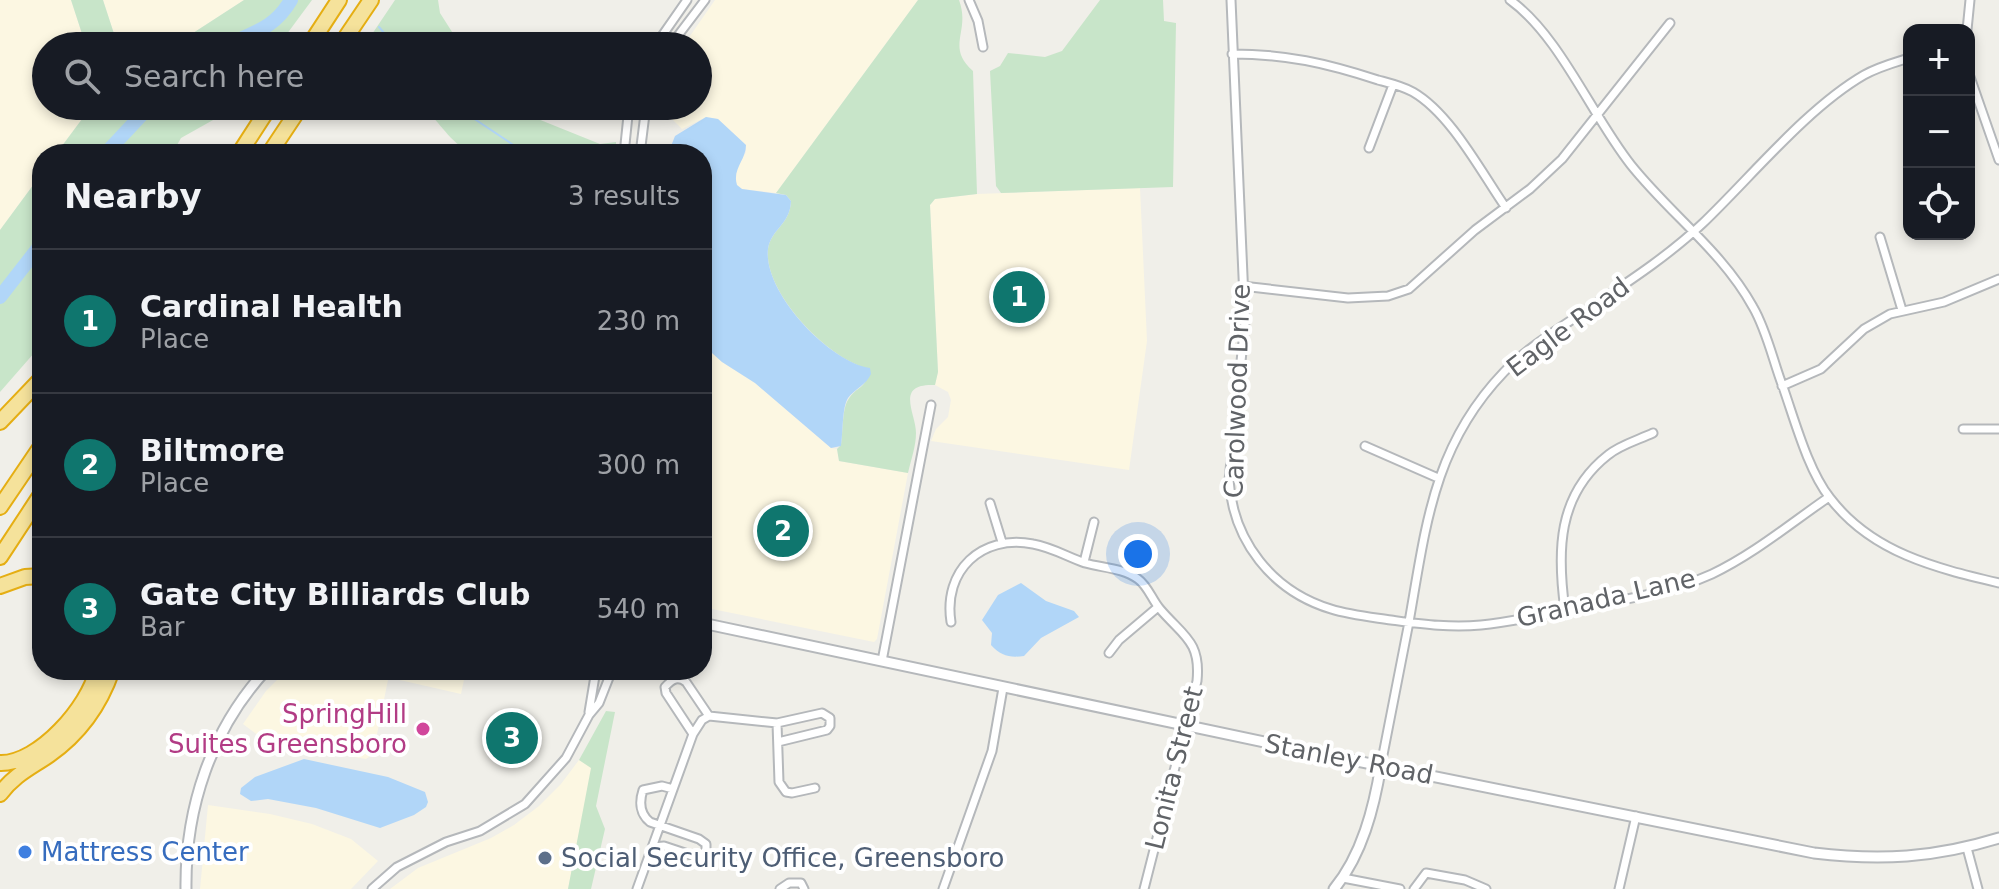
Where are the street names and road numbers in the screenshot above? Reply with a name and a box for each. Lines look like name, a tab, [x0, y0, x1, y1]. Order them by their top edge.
street label: Eagle Road	[1501, 271, 1635, 383]
street label: Carolwood Drive	[1218, 283, 1256, 499]
street label: Granada Lane	[1514, 563, 1698, 633]
street label: Lonita Street	[1139, 683, 1209, 853]
street label: Stanley Road	[1262, 728, 1436, 790]

